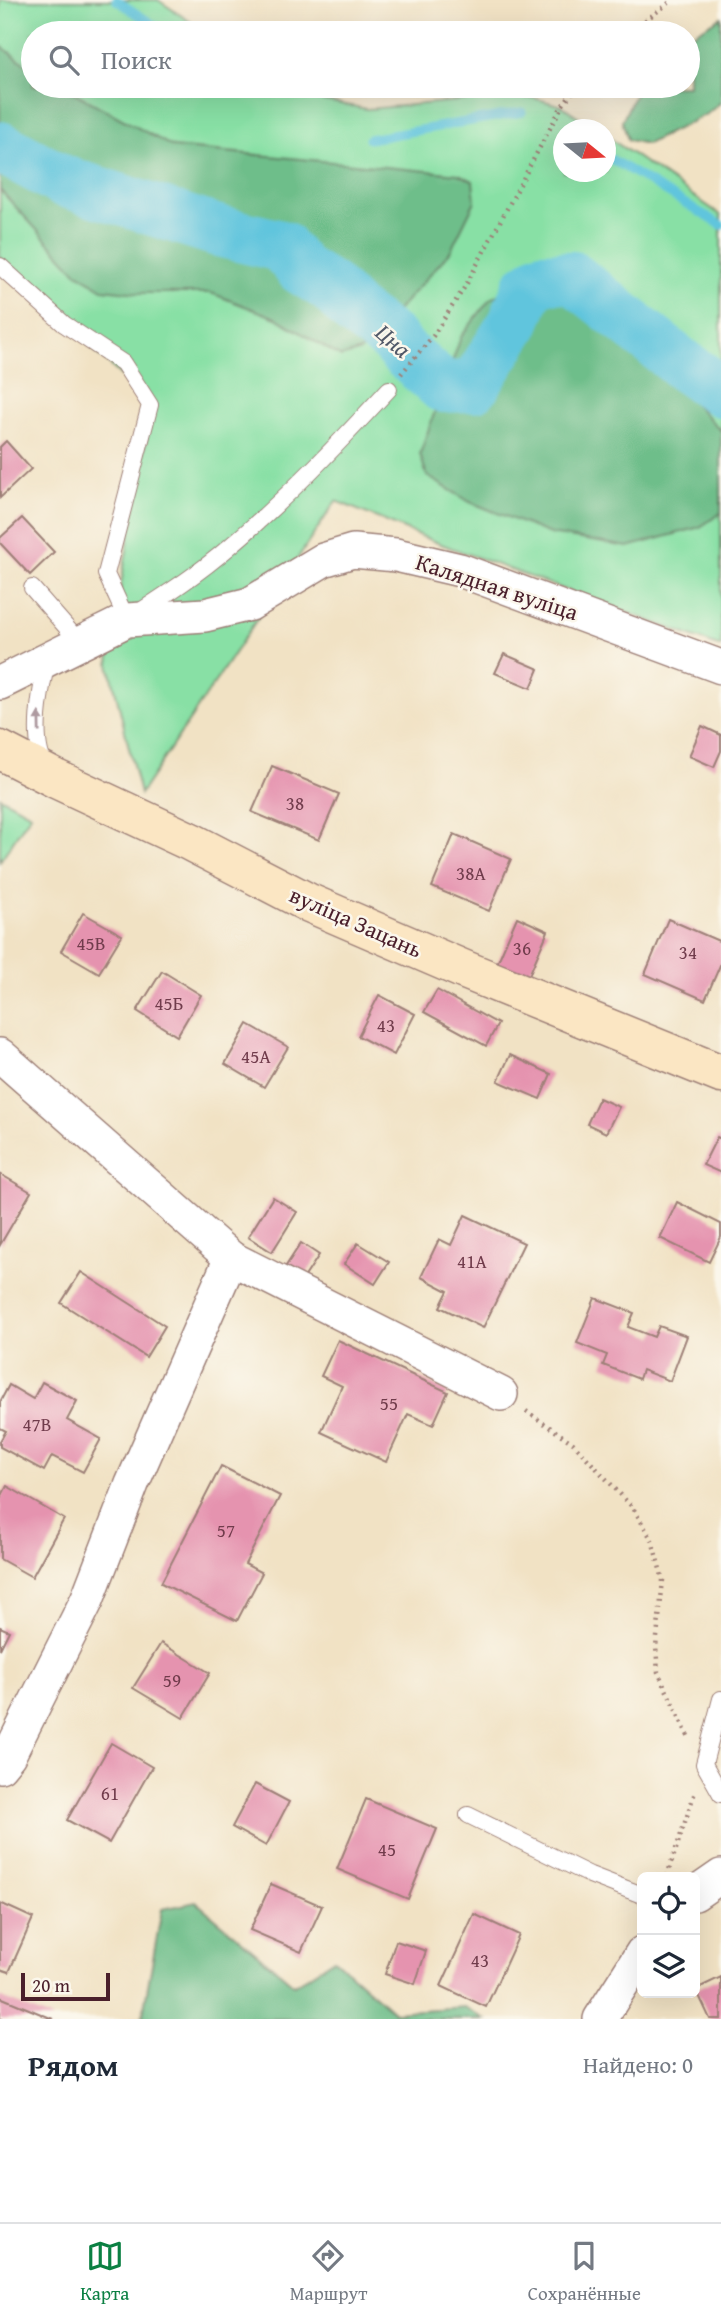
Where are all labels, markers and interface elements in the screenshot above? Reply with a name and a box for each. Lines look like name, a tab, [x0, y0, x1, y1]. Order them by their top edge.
search box	[21, 21, 700, 98]
text: Поиск	[101, 40, 172, 79]
icon: search	[45, 41, 83, 79]
north arrow	[553, 119, 616, 182]
water label: Цна	[368, 315, 419, 366]
street label: Калядная вуліца	[412, 545, 583, 628]
one-way arrow	[33, 710, 44, 732]
house number: 38	[286, 789, 304, 817]
house number: 38А	[456, 859, 486, 887]
street label: вуліца Зацань	[285, 878, 428, 966]
house number: 45В	[76, 929, 106, 957]
house number: 36	[513, 934, 531, 962]
house number: 34	[679, 938, 697, 966]
house number: 45Б	[154, 989, 184, 1017]
house number: 43	[377, 1011, 395, 1039]
house number: 45А	[241, 1042, 271, 1070]
house number: 41А	[457, 1247, 487, 1275]
house number: 55	[380, 1389, 398, 1417]
house number: 47В	[22, 1410, 52, 1438]
house number: 57	[217, 1516, 235, 1544]
house number: 59	[163, 1666, 181, 1694]
house number: 61	[101, 1779, 119, 1807]
house number: 45	[378, 1835, 396, 1863]
map controls	[637, 1872, 700, 1998]
button: locate	[637, 1872, 700, 1935]
button: layers	[637, 1935, 700, 1998]
house number: 43	[471, 1946, 489, 1974]
scale bar	[21, 1970, 110, 2002]
text: 20 m	[32, 1971, 70, 1999]
text: Рядом	[28, 2043, 119, 2087]
text: Найдено: 0	[583, 2048, 693, 2081]
tab: Карта	[80, 2237, 129, 2307]
tab: Маршрут	[290, 2237, 367, 2307]
tab: Сохранённые	[528, 2237, 641, 2307]

